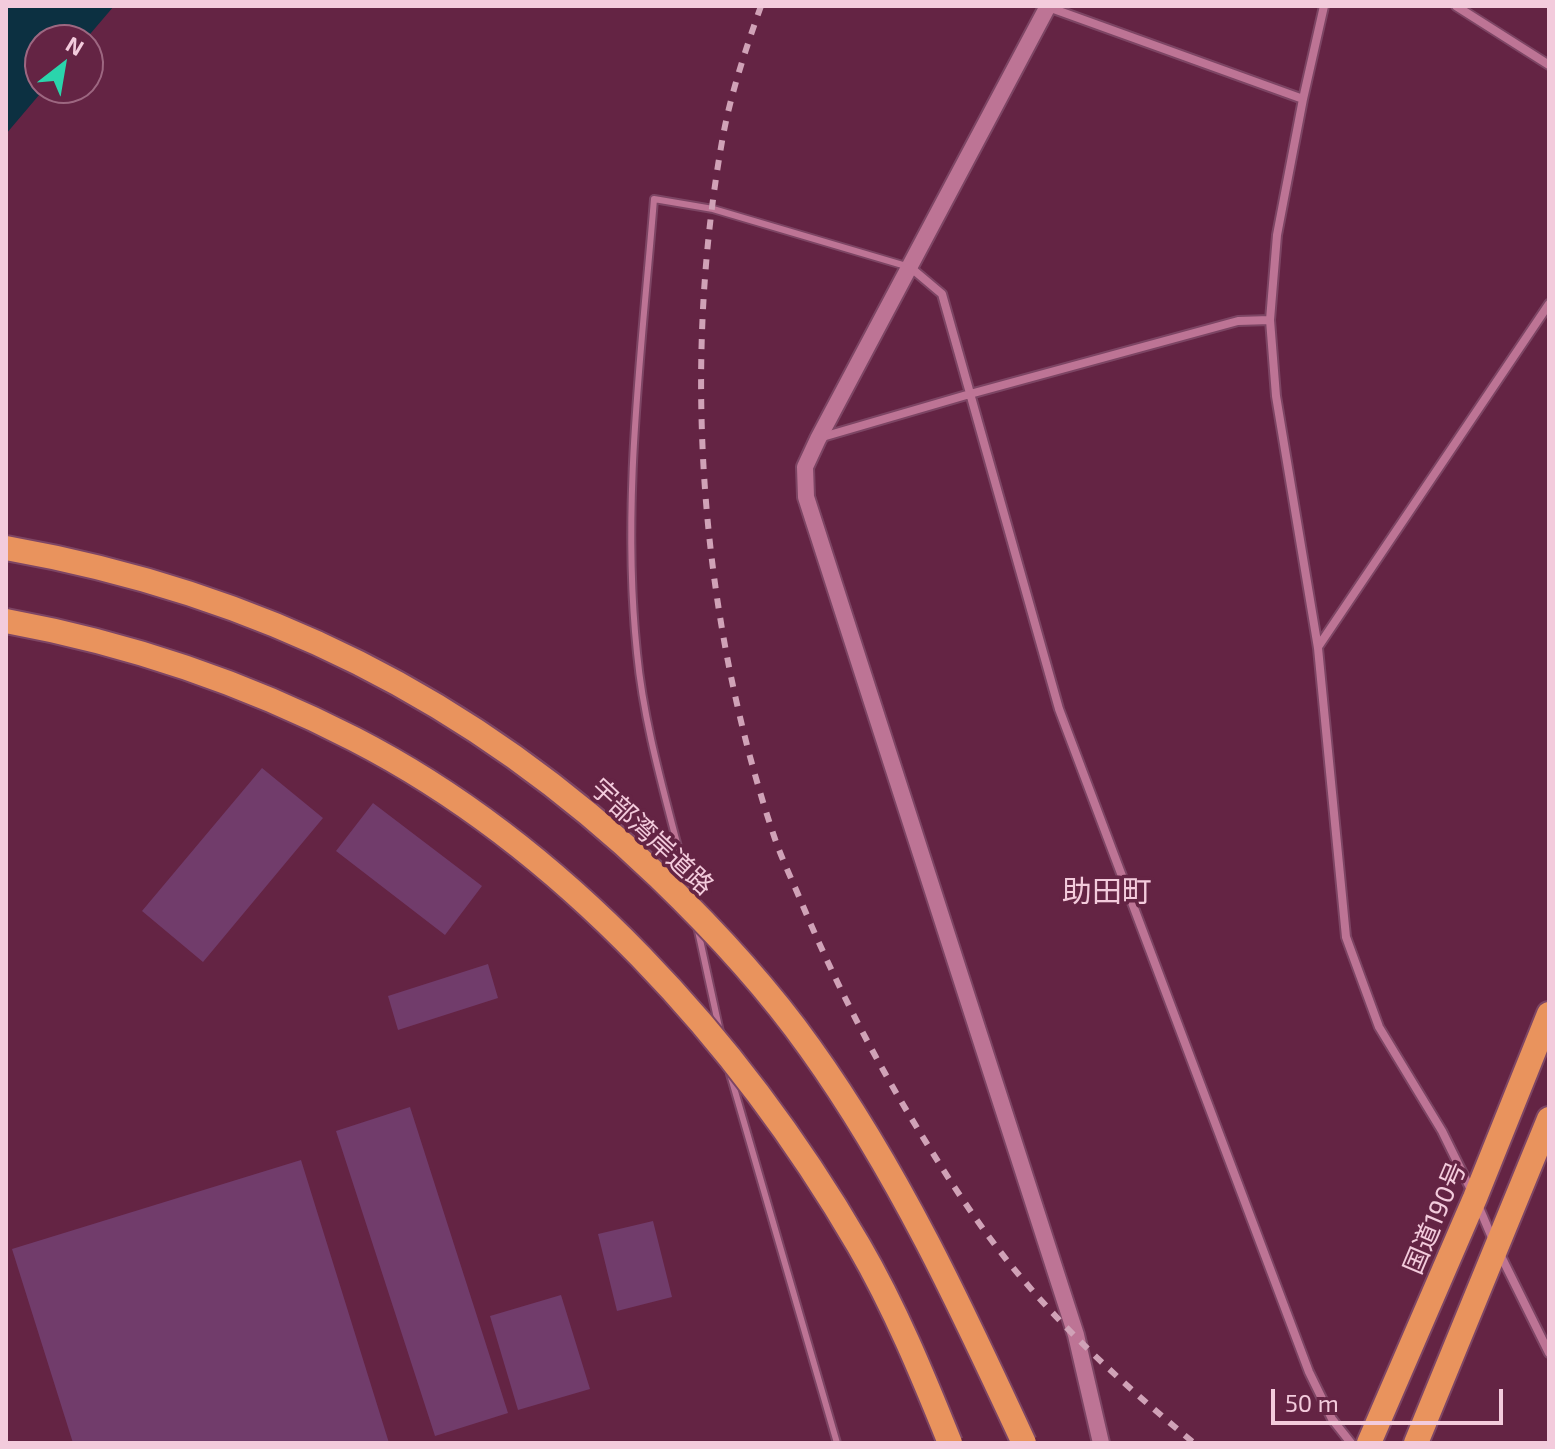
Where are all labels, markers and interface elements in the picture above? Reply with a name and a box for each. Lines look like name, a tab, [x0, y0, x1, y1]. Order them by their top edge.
north arrow	[24, 24, 104, 104]
text: N	[62, 30, 89, 60]
street label: 宇部湾岸道路	[584, 772, 720, 902]
district label: 助田町	[1062, 874, 1152, 910]
street label: 国道190号	[1397, 1157, 1473, 1279]
scale bar	[1275, 1373, 1507, 1423]
text: 50 m	[1285, 1388, 1339, 1417]

